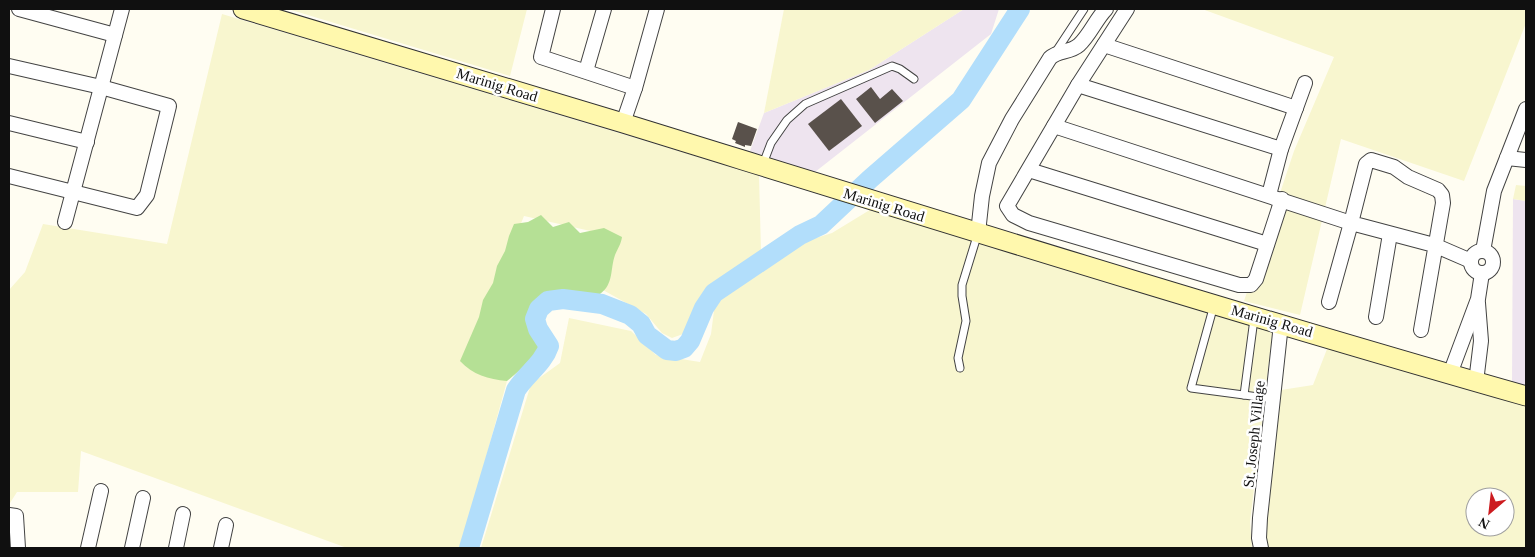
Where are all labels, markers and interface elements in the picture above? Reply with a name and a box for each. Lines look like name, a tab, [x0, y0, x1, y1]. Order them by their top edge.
street label: Marinig Road	[455, 65, 540, 105]
street label: Marinig Road	[842, 185, 927, 225]
street label: Marinig Road	[1230, 302, 1315, 340]
street label: St. Joseph Village	[1240, 379, 1268, 488]
north arrow	[1465, 487, 1515, 537]
text: N	[1476, 514, 1492, 532]

